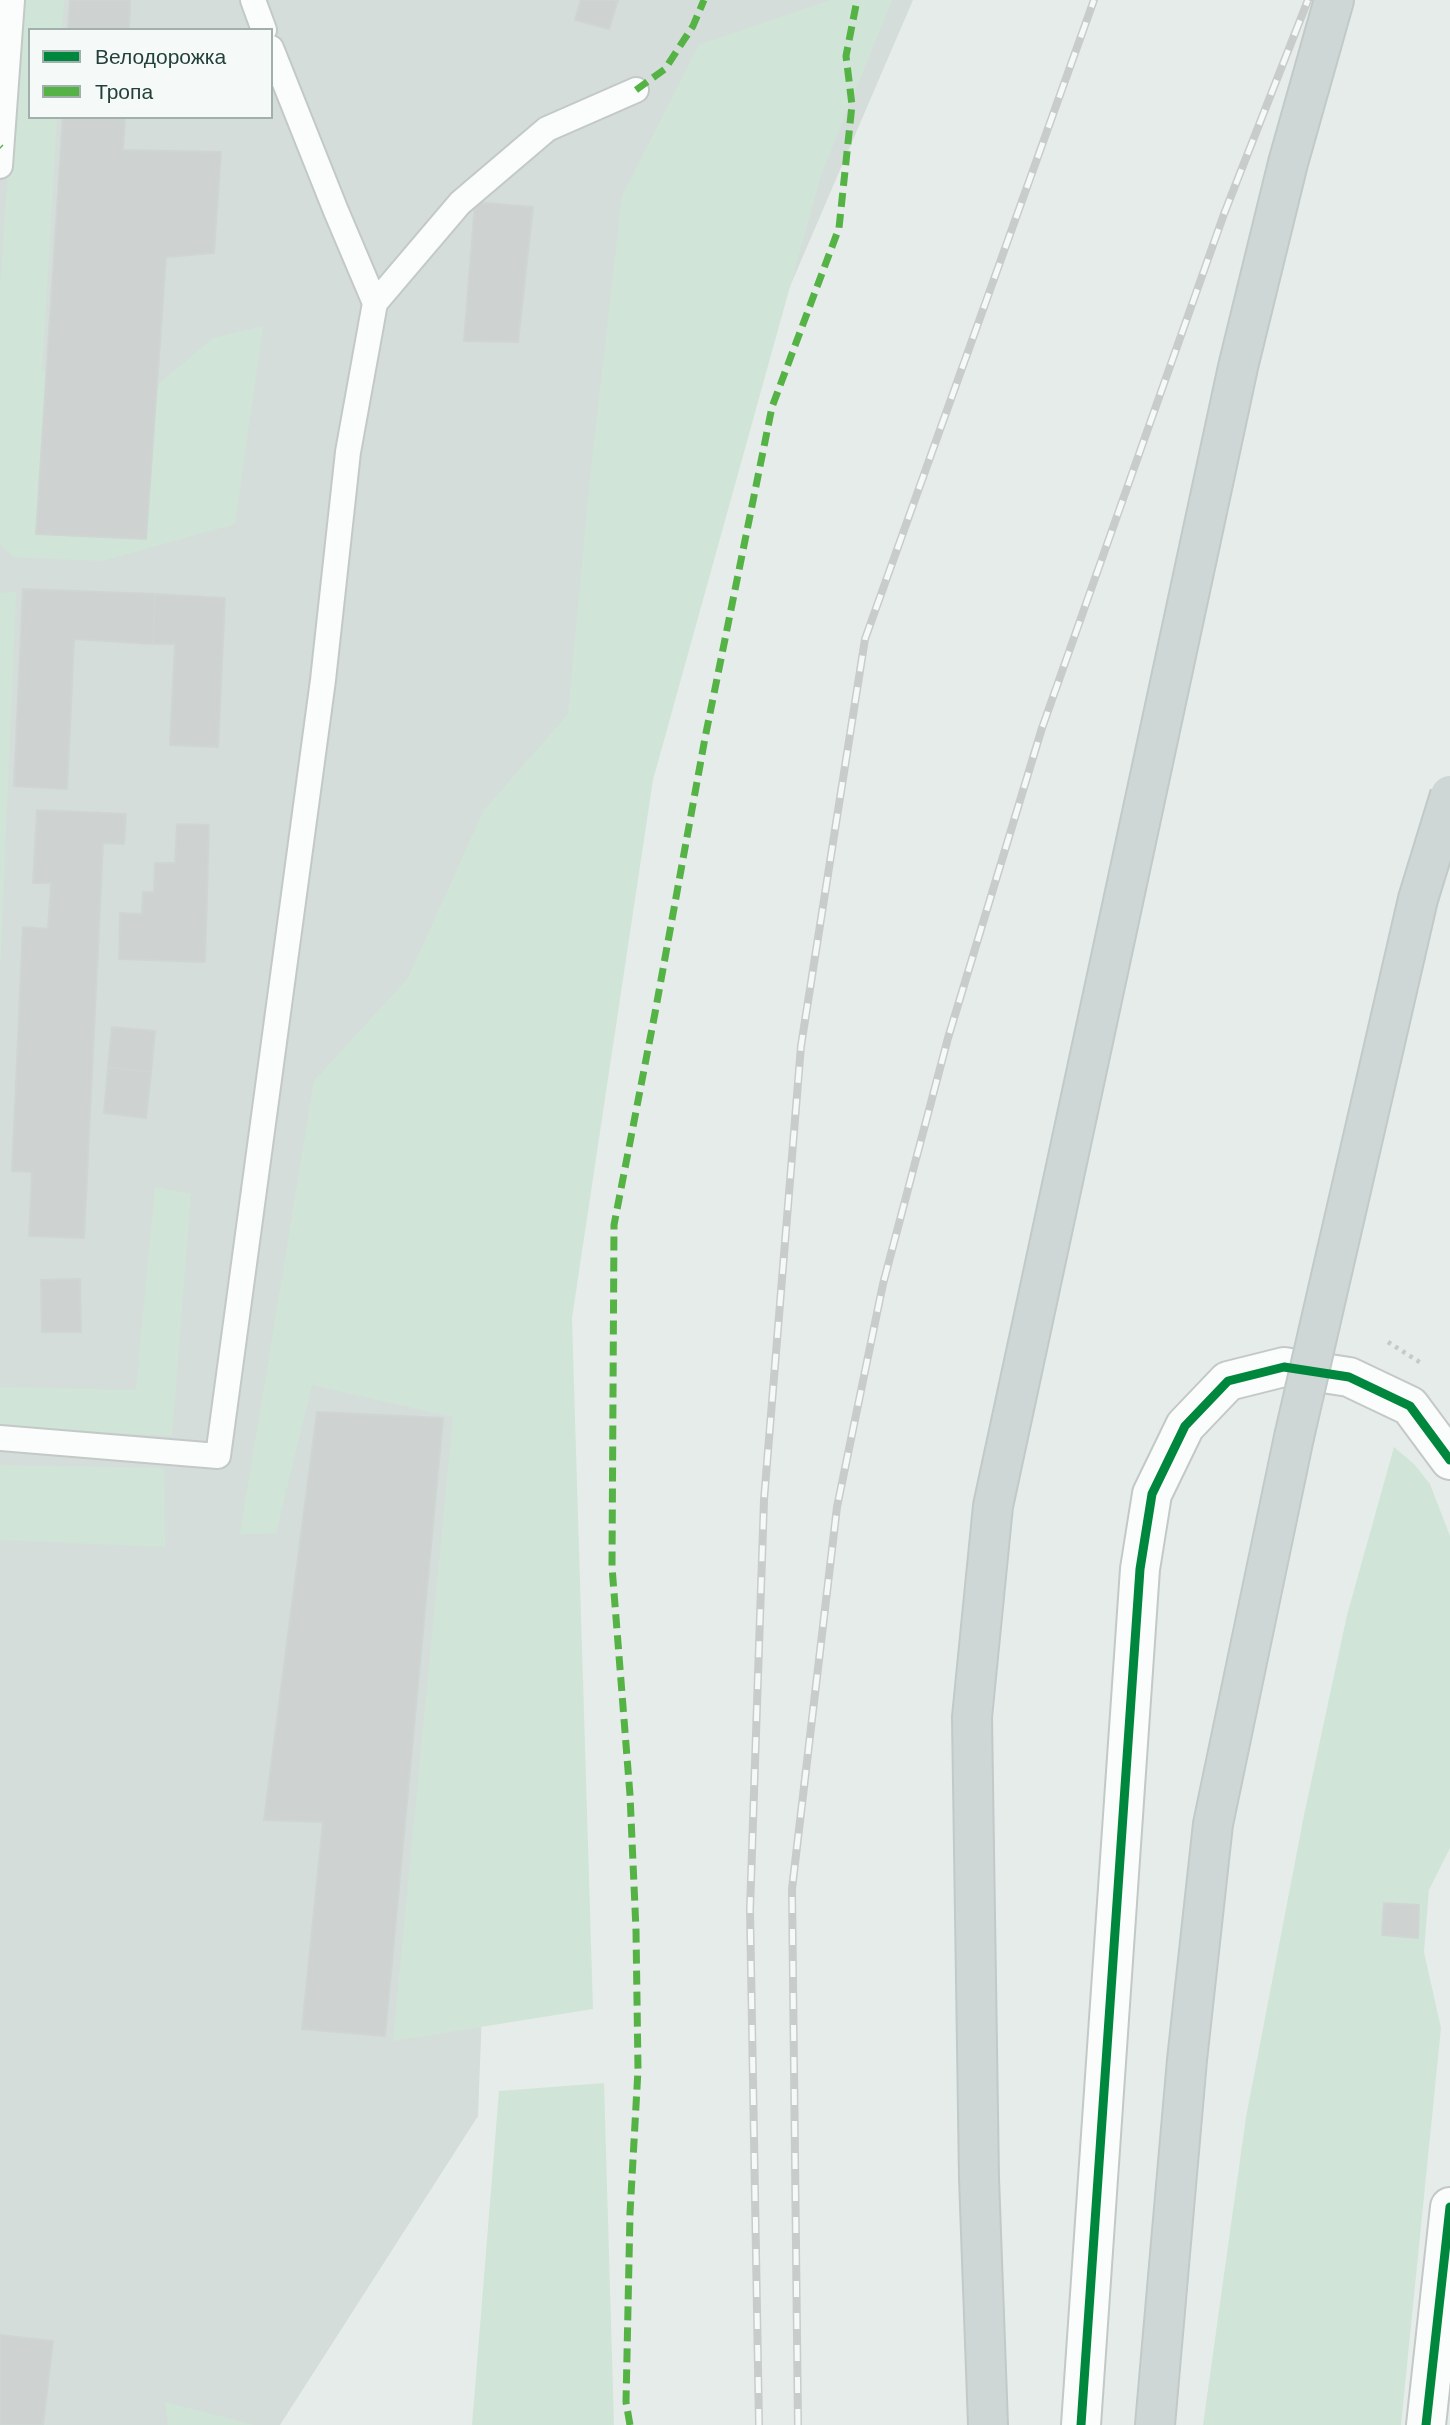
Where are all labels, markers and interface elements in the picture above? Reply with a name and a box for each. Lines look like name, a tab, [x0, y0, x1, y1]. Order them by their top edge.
legend	[28, 28, 273, 119]
text: Велодорожка	[95, 44, 226, 69]
text: Тропа	[95, 79, 153, 104]

